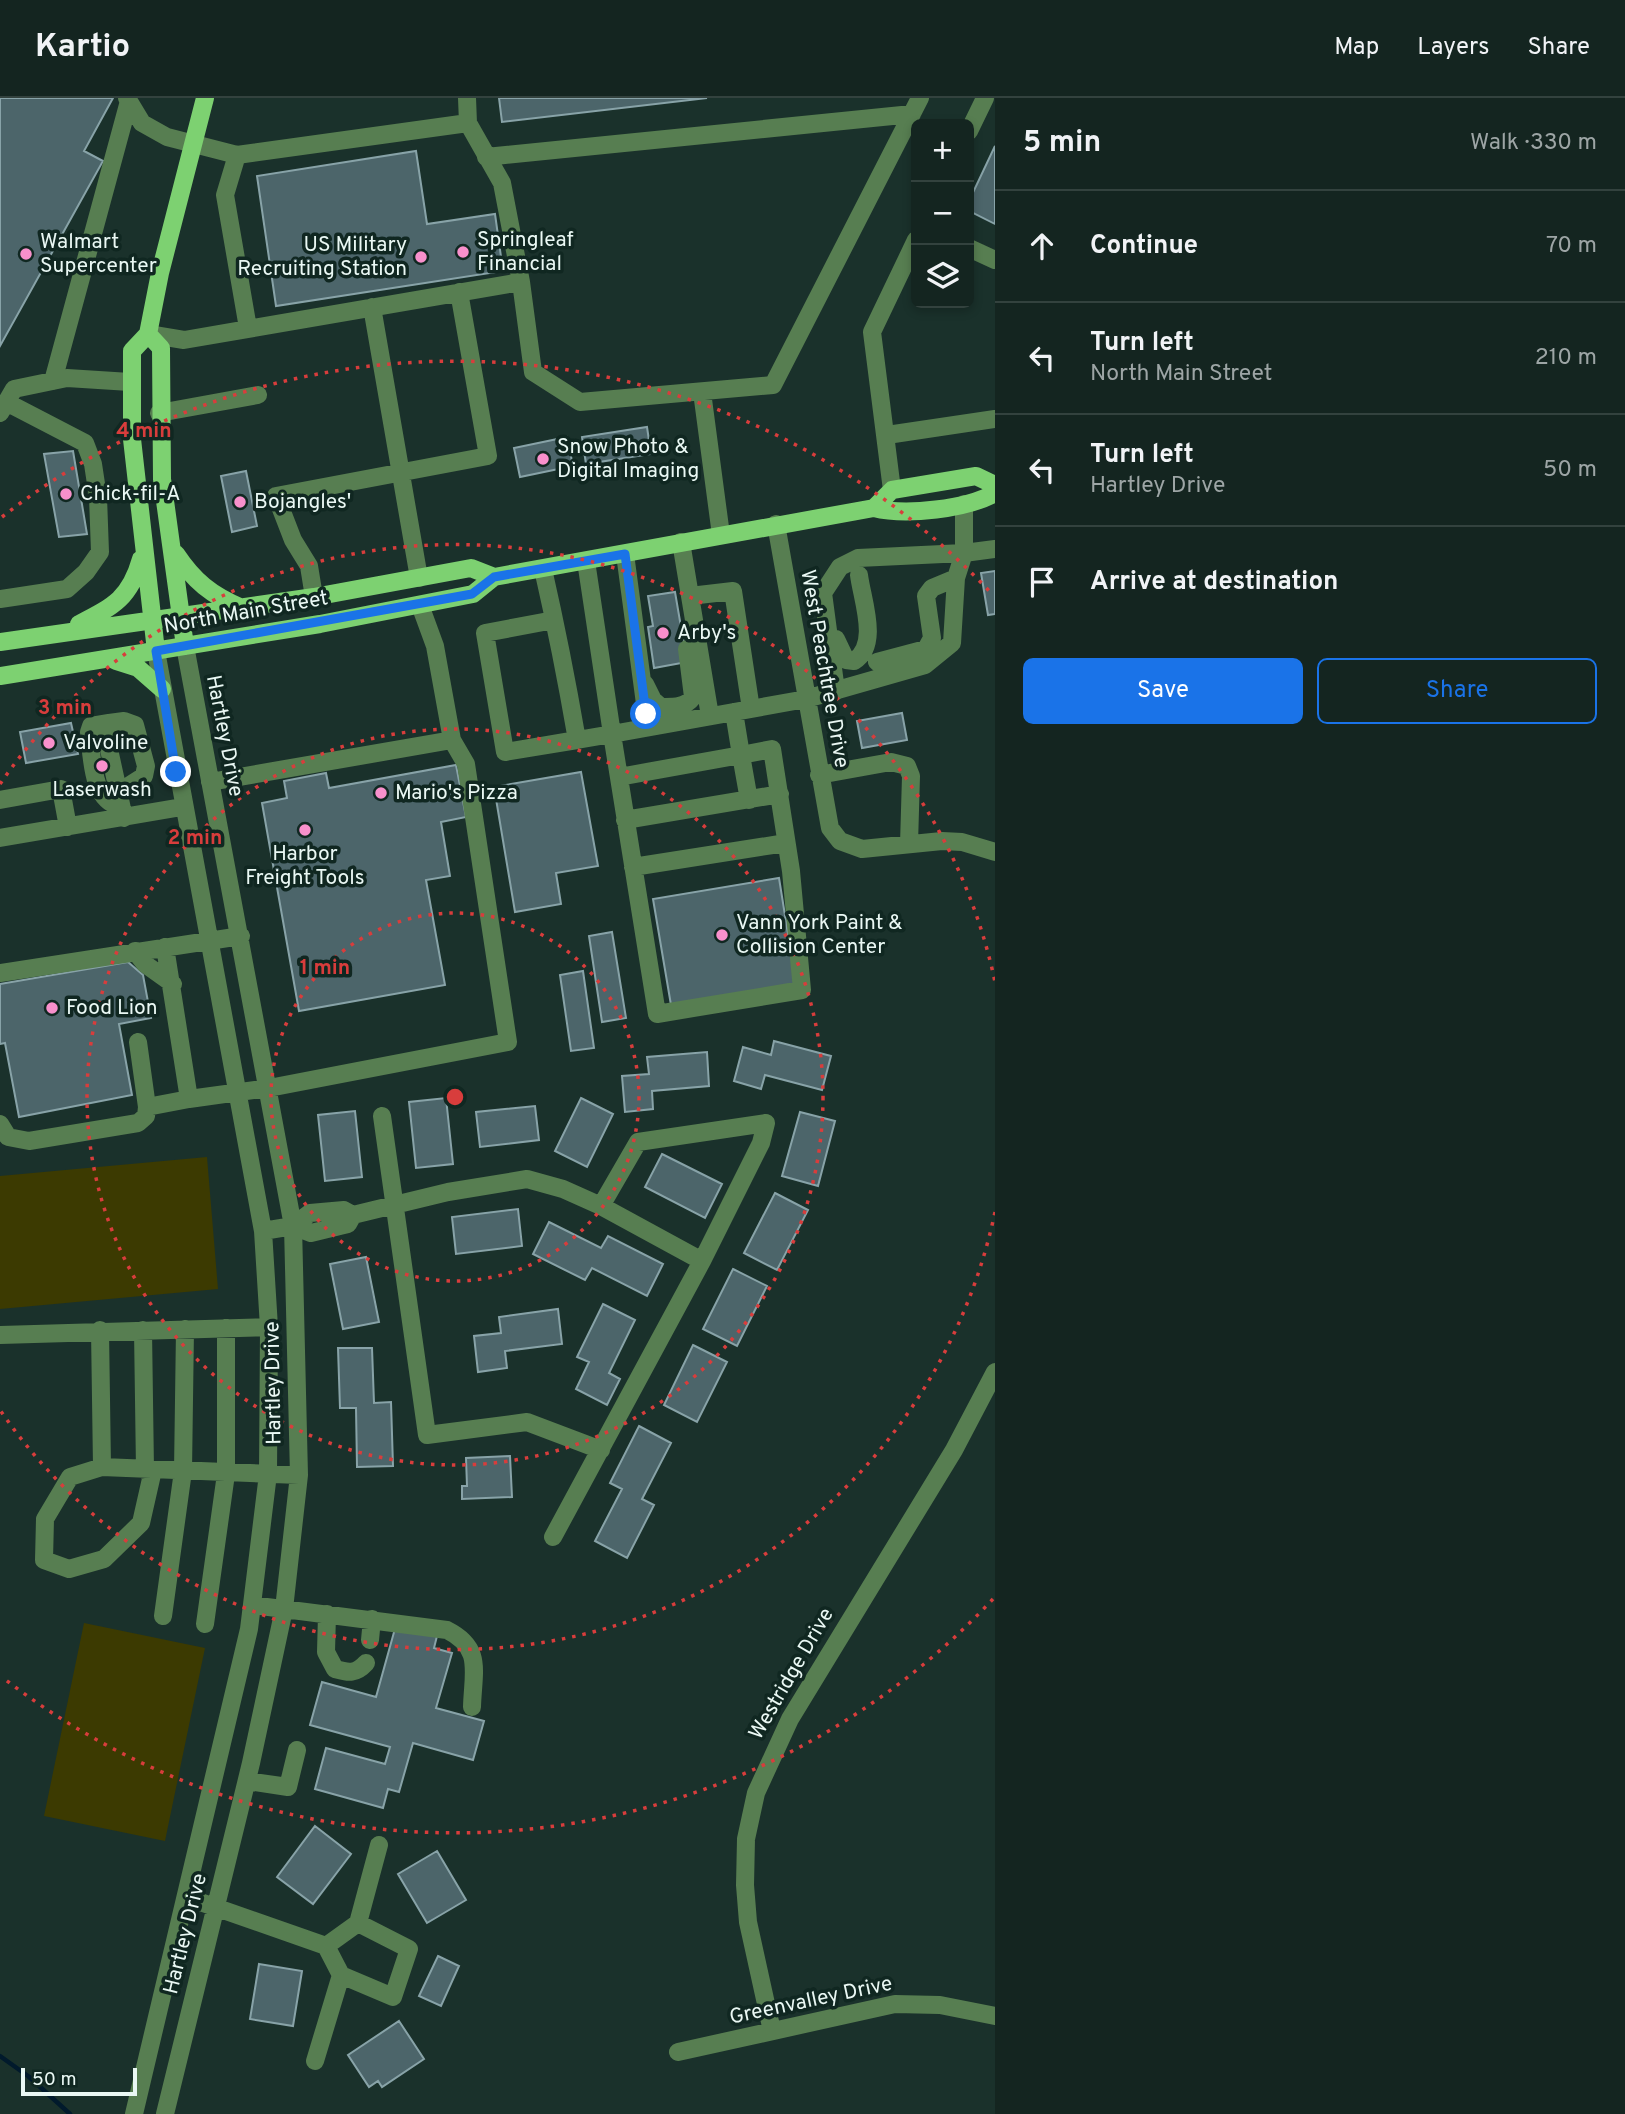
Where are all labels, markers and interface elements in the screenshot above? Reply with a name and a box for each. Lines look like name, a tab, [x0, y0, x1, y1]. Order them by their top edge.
text: Kartio	[35, 27, 130, 69]
text: Map	[1334, 33, 1379, 63]
text: Layers	[1417, 33, 1489, 63]
text: Share	[1527, 33, 1590, 63]
map controls	[911, 119, 974, 308]
button: +	[911, 119, 974, 182]
text: 5 min	[1023, 125, 1101, 162]
text: Walk · 330 m	[1470, 129, 1597, 158]
button: −	[911, 182, 974, 245]
place label: Springleaf Financial	[477, 227, 573, 278]
icon: ahead	[1023, 227, 1061, 265]
place label: Walmart Supercenter	[40, 229, 157, 280]
text: Continue	[1090, 230, 1198, 263]
place label: US Military Recruiting Station	[237, 232, 407, 283]
text: 70 m	[1546, 232, 1597, 261]
marker: Springleaf Financial	[455, 244, 471, 260]
button: layers	[911, 245, 974, 308]
marker: Walmart Supercenter	[18, 246, 34, 262]
marker: US Military Recruiting Station	[413, 249, 429, 265]
text: Turn left	[1090, 327, 1194, 360]
icon: left	[1023, 339, 1061, 377]
text: 210 m	[1535, 344, 1597, 373]
text: North Main Street	[1090, 360, 1272, 389]
text: 4 min	[116, 418, 172, 445]
place label: Snow Photo & Digital Imaging	[557, 434, 699, 485]
text: Turn left	[1090, 439, 1194, 472]
marker: Snow Photo & Digital Imaging	[535, 451, 551, 467]
icon: left	[1023, 451, 1061, 489]
text: 50 m	[1543, 456, 1597, 485]
text: Hartley Drive	[1090, 472, 1225, 501]
place label: Chick-fil-A	[80, 481, 180, 508]
marker: Chick-fil-A	[58, 486, 74, 502]
place label: Bojangles'	[254, 489, 351, 516]
marker: Bojangles'	[232, 494, 248, 510]
icon: arrive	[1023, 563, 1061, 601]
text: Arrive at destination	[1090, 566, 1338, 599]
street label: West Peachtree Drive	[793, 568, 855, 770]
street label: North Main Street	[162, 585, 330, 641]
place label: Arby's	[677, 620, 736, 647]
marker: Arby's	[655, 625, 671, 641]
button: Save	[1023, 658, 1303, 724]
button: Share	[1317, 658, 1597, 724]
street label: Hartley Drive	[199, 673, 249, 799]
text: 3 min	[38, 695, 92, 722]
route start	[630, 698, 661, 729]
place label: Valvoline	[63, 730, 148, 757]
marker: Valvoline	[41, 735, 57, 751]
route end	[160, 756, 191, 787]
marker: Laserwash	[94, 758, 110, 774]
place label: Laserwash	[52, 777, 152, 804]
place label: Mario's Pizza	[395, 780, 518, 807]
marker: Mario's Pizza	[373, 785, 389, 801]
marker: Harbor Freight Tools	[297, 822, 313, 838]
text: 2 min	[168, 825, 222, 852]
place label: Harbor Freight Tools	[245, 841, 365, 892]
place label: Vann York Paint & Collision Center	[736, 910, 903, 961]
marker: Vann York Paint & Collision Center	[714, 927, 730, 943]
text: 1 min	[300, 955, 350, 982]
place label: Food Lion	[66, 995, 157, 1022]
marker: Food Lion	[44, 1000, 60, 1016]
centre of rings	[443, 1085, 467, 1109]
street label: Hartley Drive	[259, 1321, 289, 1445]
street label: Westridge Drive	[743, 1603, 841, 1745]
street label: Hartley Drive	[158, 1871, 214, 1997]
street label: Greenvalley Drive	[727, 1971, 895, 2031]
scale bar	[21, 2065, 136, 2097]
text: 50 m	[32, 2068, 77, 2092]

